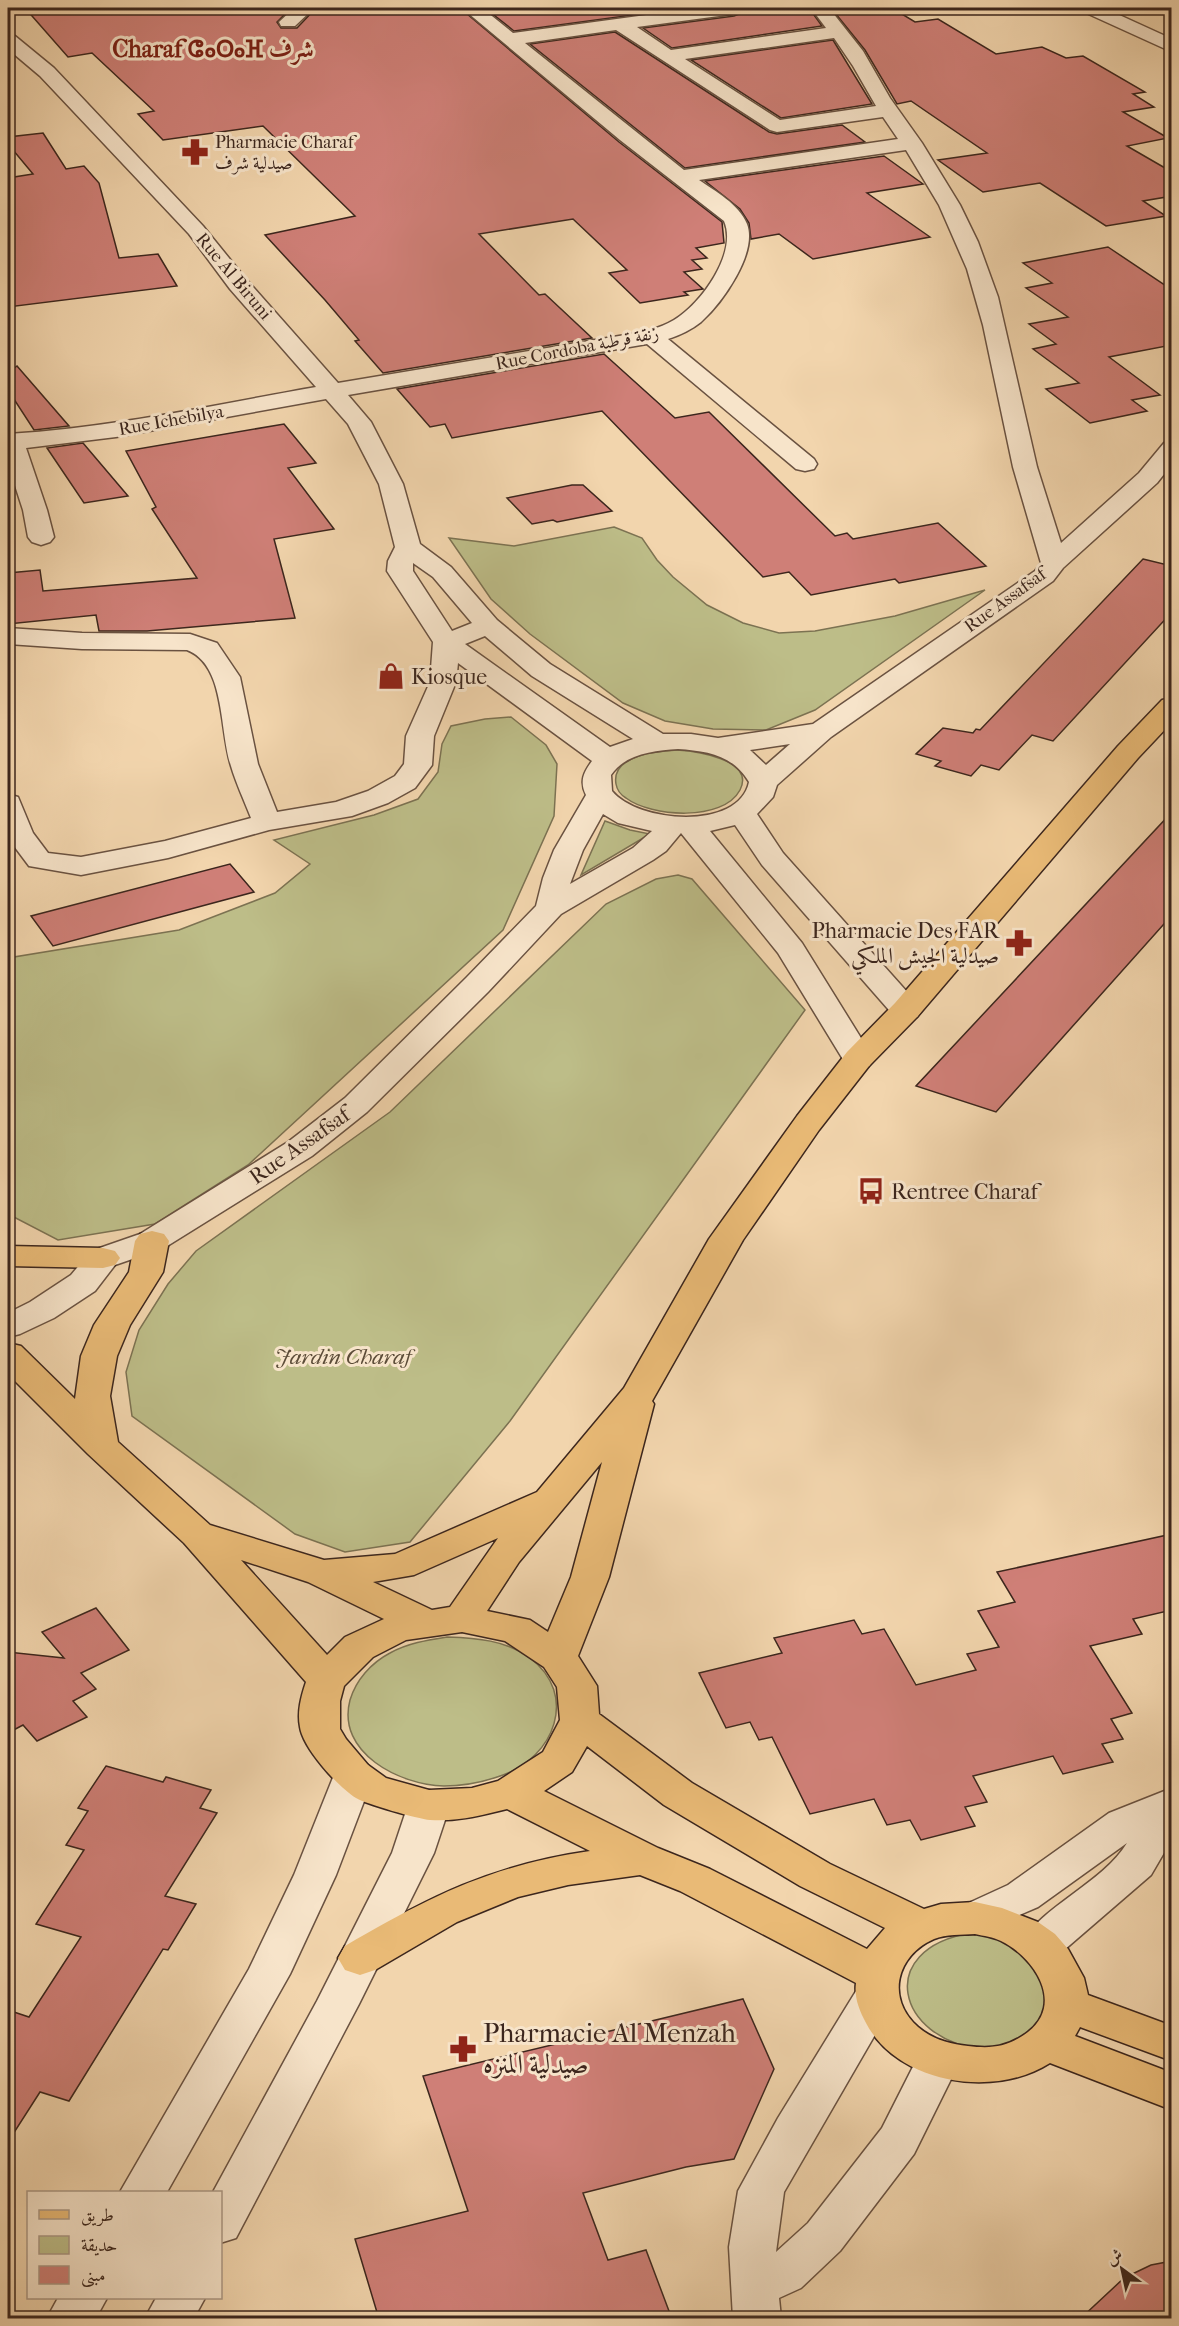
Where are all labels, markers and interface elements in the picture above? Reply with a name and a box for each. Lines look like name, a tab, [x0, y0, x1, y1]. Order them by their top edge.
district label: Charaf ⵛⴰⵔⴰⴼ شرف	[112, 35, 314, 65]
place label: Pharmacie Charaf صيدلية شرف	[215, 132, 358, 175]
pharmacy icon: Pharmacie Charaf صيدلية شرف	[180, 137, 210, 167]
street label: Rue Al Biruni	[191, 229, 276, 325]
street label: Rue Cordoba زنقة قرطبة	[494, 322, 661, 376]
street label: Rue Ichebilya	[117, 401, 226, 440]
street label: Rue Assafsaf	[960, 561, 1053, 637]
shop icon: Kiosque	[376, 661, 406, 691]
place label: Kiosque	[411, 664, 487, 690]
place label: Pharmacie Des FAR صيدلية الجيش الملكي	[812, 918, 1000, 976]
pharmacy icon: Pharmacie Des FAR صيدلية الجيش الملكي	[1004, 928, 1034, 958]
street label: Rue Assafsaf	[244, 1099, 359, 1190]
bus stop icon: Rentree Charaf	[856, 1176, 886, 1206]
place label: Rentree Charaf	[891, 1179, 1043, 1205]
park label: Jardin Charaf	[275, 1344, 416, 1370]
place label: Pharmacie Al Menzah صيدلية المنزه	[483, 2017, 736, 2080]
pharmacy icon: Pharmacie Al Menzah صيدلية المنزه	[448, 2034, 478, 2064]
legend	[27, 2191, 222, 2299]
text: طريق	[81, 2205, 114, 2227]
text: حديقة	[81, 2235, 117, 2256]
north arrow	[1092, 2239, 1152, 2299]
text: ش	[1102, 2245, 1126, 2269]
text: مبنى	[81, 2265, 106, 2288]

